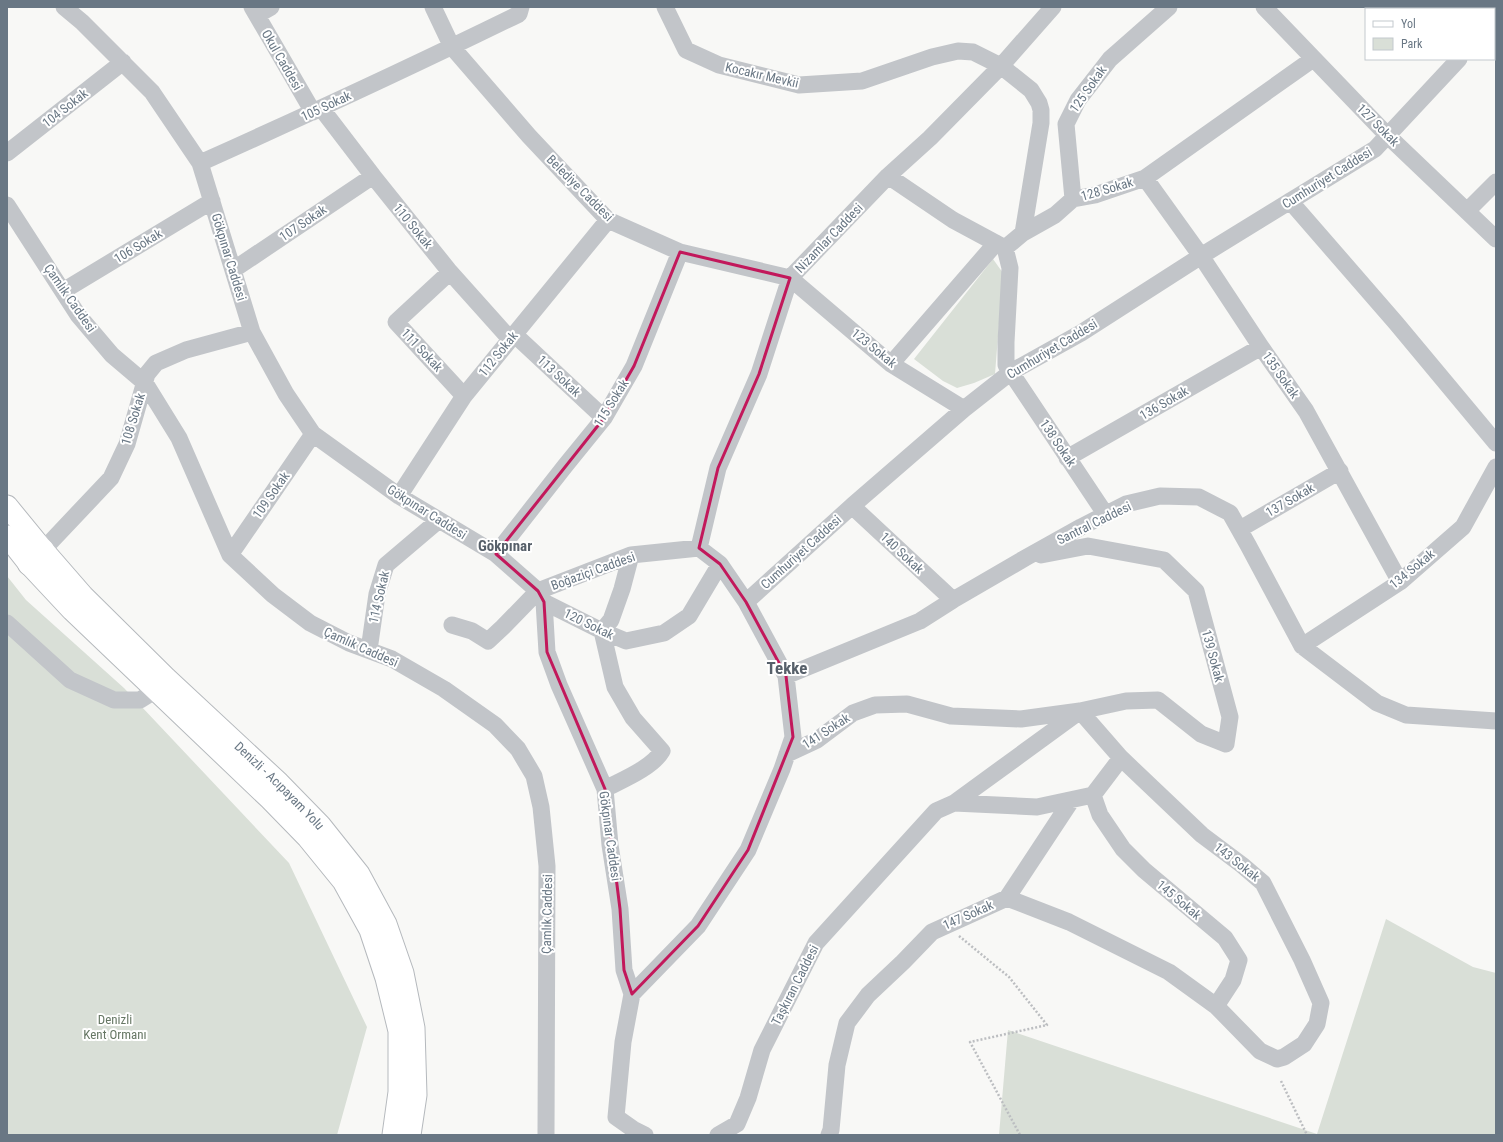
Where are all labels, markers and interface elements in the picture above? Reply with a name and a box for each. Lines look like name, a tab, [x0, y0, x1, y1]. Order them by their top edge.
legend	[1365, 8, 1495, 60]
text: Yol	[1401, 17, 1416, 31]
street label: Okul Caddesi	[259, 27, 305, 93]
text: Park	[1401, 37, 1423, 51]
street label: Kocakır Mevkii	[724, 59, 800, 91]
street label: 125 Sokak	[1067, 63, 1110, 115]
street label: 104 Sokak	[39, 86, 91, 130]
street label: 105 Sokak	[299, 88, 354, 124]
street label: 127 Sokak	[1354, 101, 1402, 149]
street label: Cumhuriyet Caddesi	[1279, 144, 1375, 212]
street label: Belediye Caddesi	[544, 152, 616, 224]
street label: 128 Sokak	[1079, 174, 1135, 204]
street label: Nizamlar Caddesi	[792, 200, 866, 276]
street label: 110 Sokak	[390, 201, 436, 252]
street label: 107 Sokak	[277, 202, 329, 244]
street label: Gökpınar Caddesi	[209, 212, 249, 302]
street label: 106 Sokak	[111, 226, 165, 266]
street label: Çamlık Caddesi	[41, 261, 99, 335]
street label: Cumhuriyet Caddesi	[1004, 316, 1100, 382]
street label: 111 Sokak	[398, 325, 446, 375]
street label: 123 Sokak	[849, 325, 900, 371]
street label: 112 Sokak	[475, 328, 521, 379]
street label: 135 Sokak	[1260, 349, 1303, 401]
street label: 113 Sokak	[534, 352, 584, 400]
street label: 115 Sokak	[590, 376, 632, 430]
street label: 136 Sokak	[1137, 383, 1191, 423]
street label: 108 Sokak	[118, 391, 148, 447]
street label: 138 Sokak	[1037, 417, 1079, 469]
street label: 109 Sokak	[250, 469, 293, 521]
street label: 137 Sokak	[1263, 480, 1317, 520]
street label: Gökpınar Caddesi	[385, 482, 469, 542]
street label: Santral Caddesi	[1055, 499, 1133, 547]
street label: Cumhuriyet Caddesi	[758, 512, 844, 592]
street label: 140 Sokak	[877, 529, 927, 577]
district label: Gökpınar	[478, 537, 532, 555]
street label: 134 Sokak	[1387, 546, 1438, 592]
street label: Boğaziçi Caddesi	[549, 549, 637, 593]
street label: 114 Sokak	[366, 569, 392, 625]
street label: 120 Sokak	[562, 606, 616, 643]
street label: Çamlık Caddesi	[322, 624, 400, 670]
street label: 139 Sokak	[1199, 628, 1227, 684]
district label: Tekke	[767, 658, 807, 678]
street label: 141 Sokak	[800, 710, 853, 752]
street label: Denizli - Acıpayam Yolu	[232, 738, 328, 832]
street label: Gökpınar Caddesi	[596, 790, 624, 882]
street label: 143 Sokak	[1211, 840, 1263, 884]
street label: Çamlık Caddesi	[539, 874, 555, 954]
street label: 145 Sokak	[1154, 877, 1204, 923]
street label: 147 Sokak	[941, 897, 996, 933]
street label: Taşkıran Caddesi	[768, 942, 822, 1028]
park label: Denizli Kent Ormanı	[83, 1012, 147, 1042]

